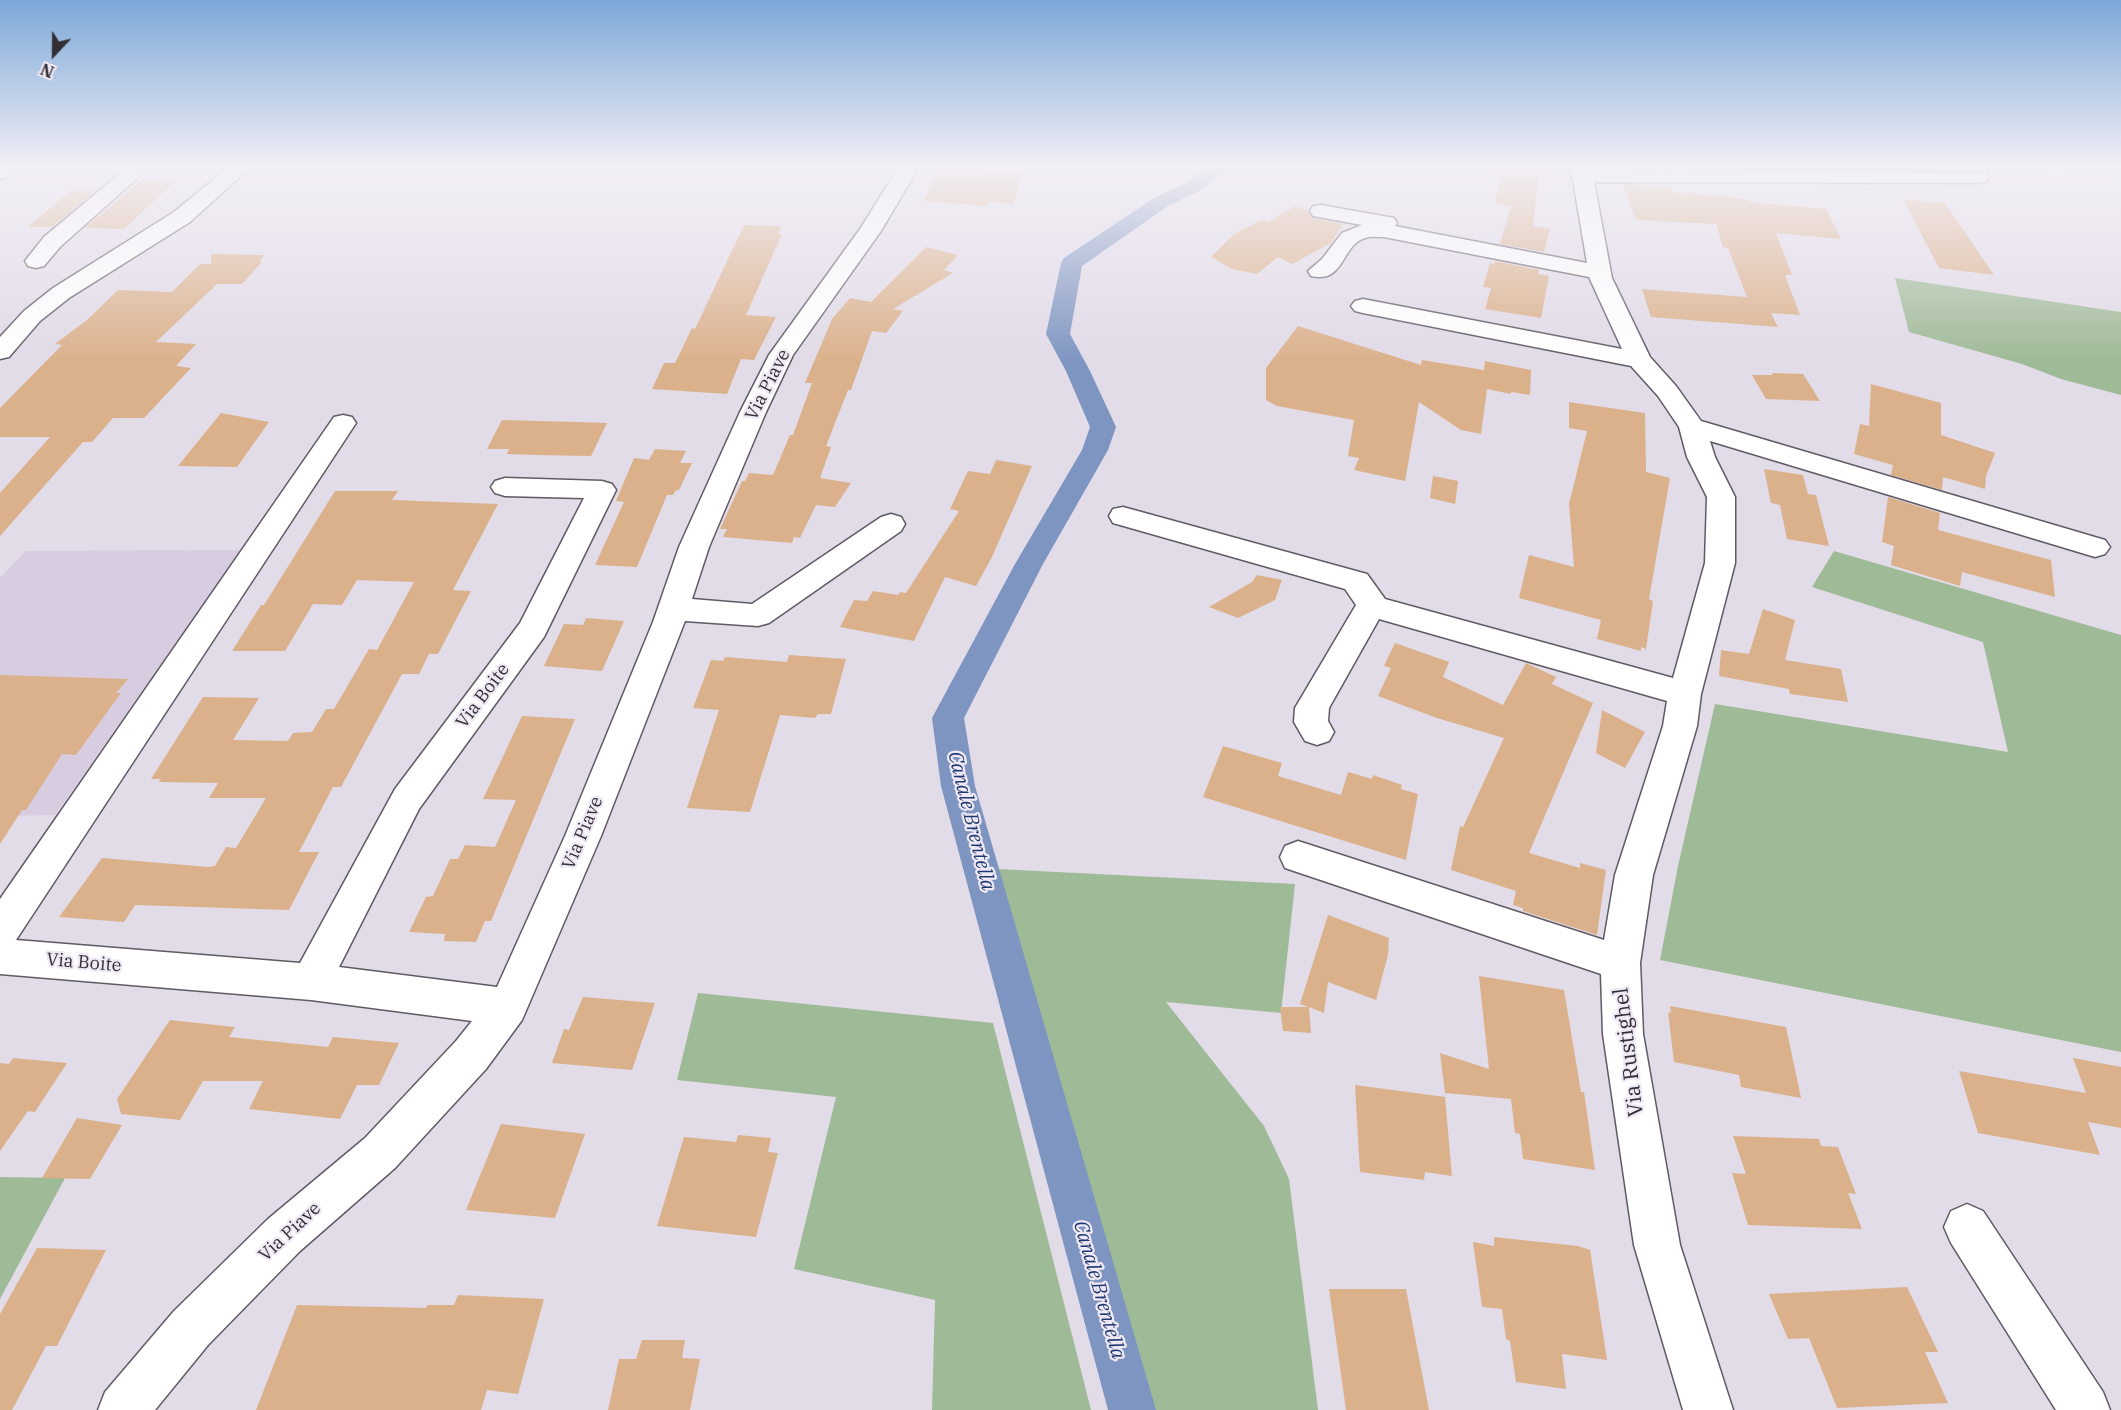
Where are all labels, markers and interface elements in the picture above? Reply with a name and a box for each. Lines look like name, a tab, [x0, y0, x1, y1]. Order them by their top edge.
north arrow	[24, 24, 84, 84]
text: N	[38, 59, 57, 82]
street label: Via Piave	[741, 346, 795, 424]
street label: Via Boite	[452, 659, 514, 733]
water label: Canale Brentella	[942, 749, 1000, 893]
street label: Via Piave	[558, 793, 608, 873]
street label: Via Boite	[46, 949, 122, 977]
street label: Via Rustighel	[1609, 986, 1649, 1118]
street label: Via Piave	[255, 1198, 325, 1266]
water label: Canale Brentella	[1068, 1218, 1130, 1362]

